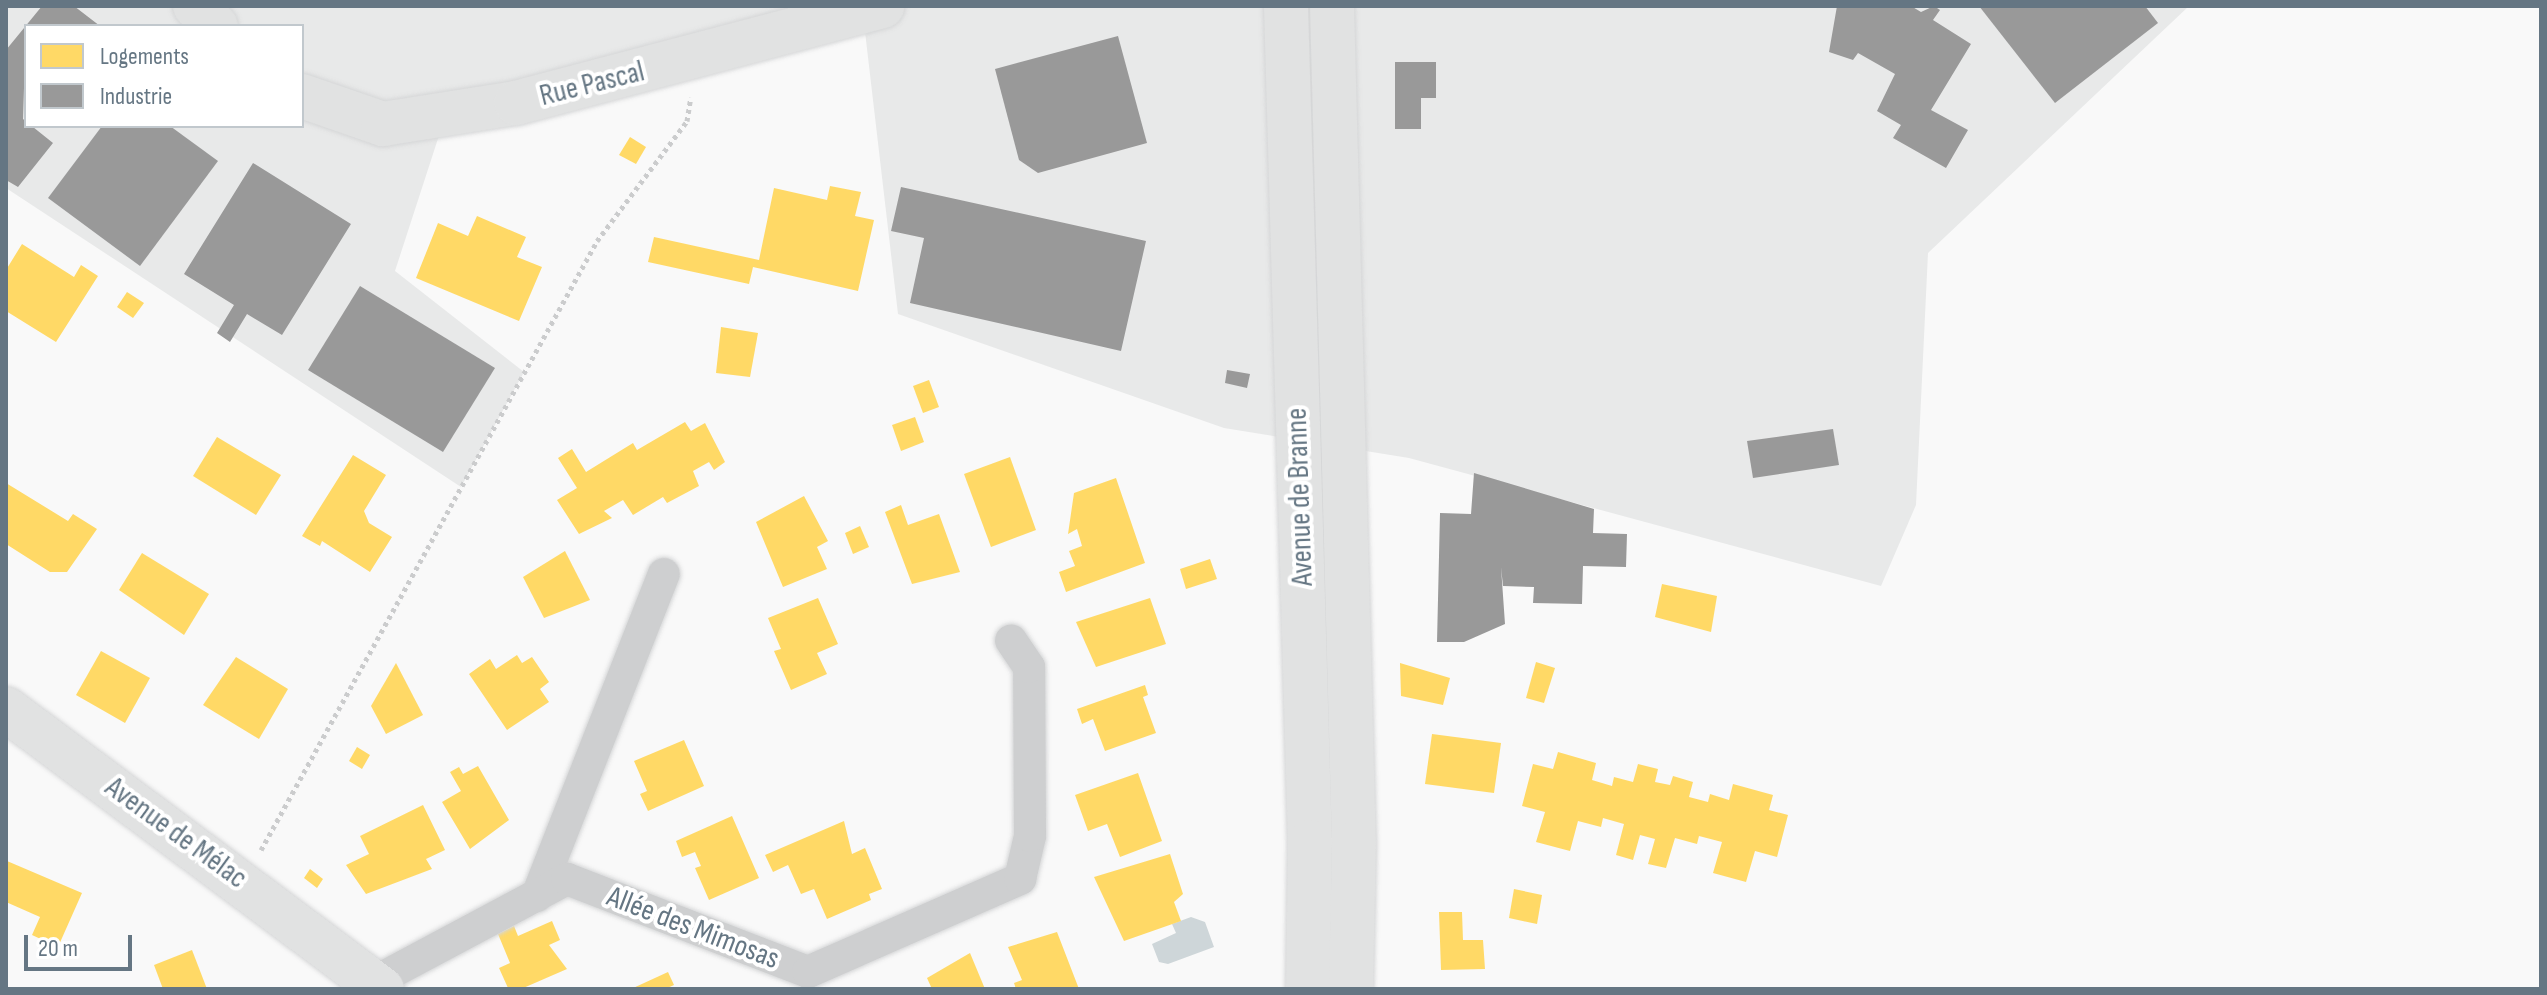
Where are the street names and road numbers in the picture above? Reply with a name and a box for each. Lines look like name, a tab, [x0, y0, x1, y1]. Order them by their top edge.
street label: Rue Pascal	[536, 54, 648, 114]
street label: Avenue de Branne	[1279, 407, 1321, 587]
street label: Avenue de Mélac	[98, 770, 254, 896]
street label: Allée des Mimosas	[602, 879, 784, 977]

